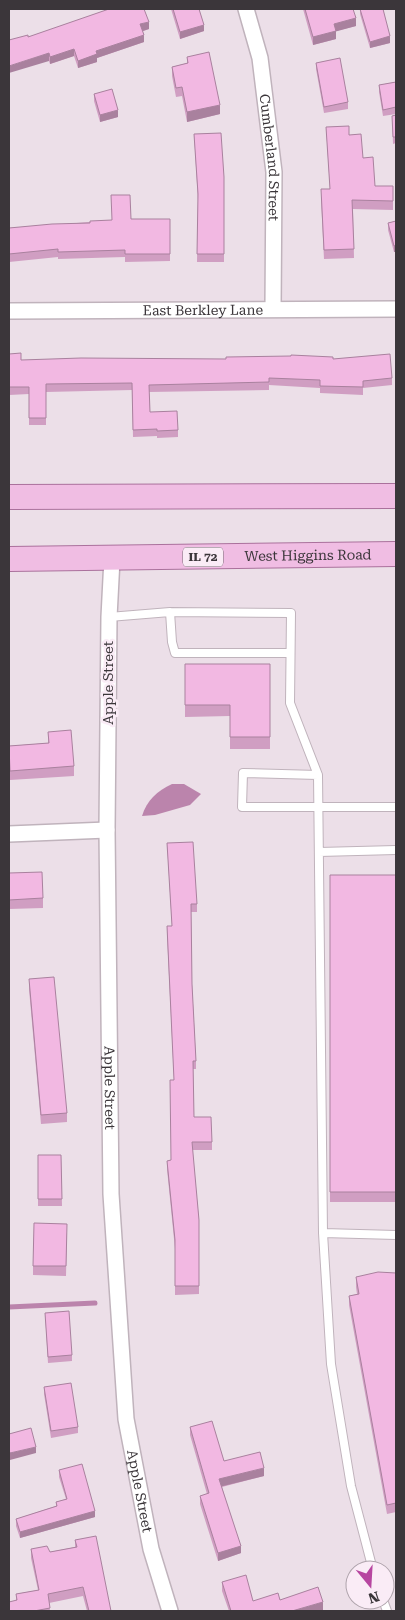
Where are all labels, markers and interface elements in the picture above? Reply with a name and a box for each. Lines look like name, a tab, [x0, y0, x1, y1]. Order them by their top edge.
street label: Cumberland Street	[256, 93, 282, 221]
street label: East Berkley Lane	[143, 302, 264, 318]
street label: West Higgins Road	[244, 546, 372, 564]
road number: IL 72	[183, 548, 223, 566]
street label: Apple Street	[100, 641, 116, 725]
street label: Apple Street	[101, 1046, 118, 1130]
street label: Apple Street	[124, 1448, 156, 1534]
north arrow	[345, 1560, 395, 1610]
text: N	[366, 1588, 382, 1607]

